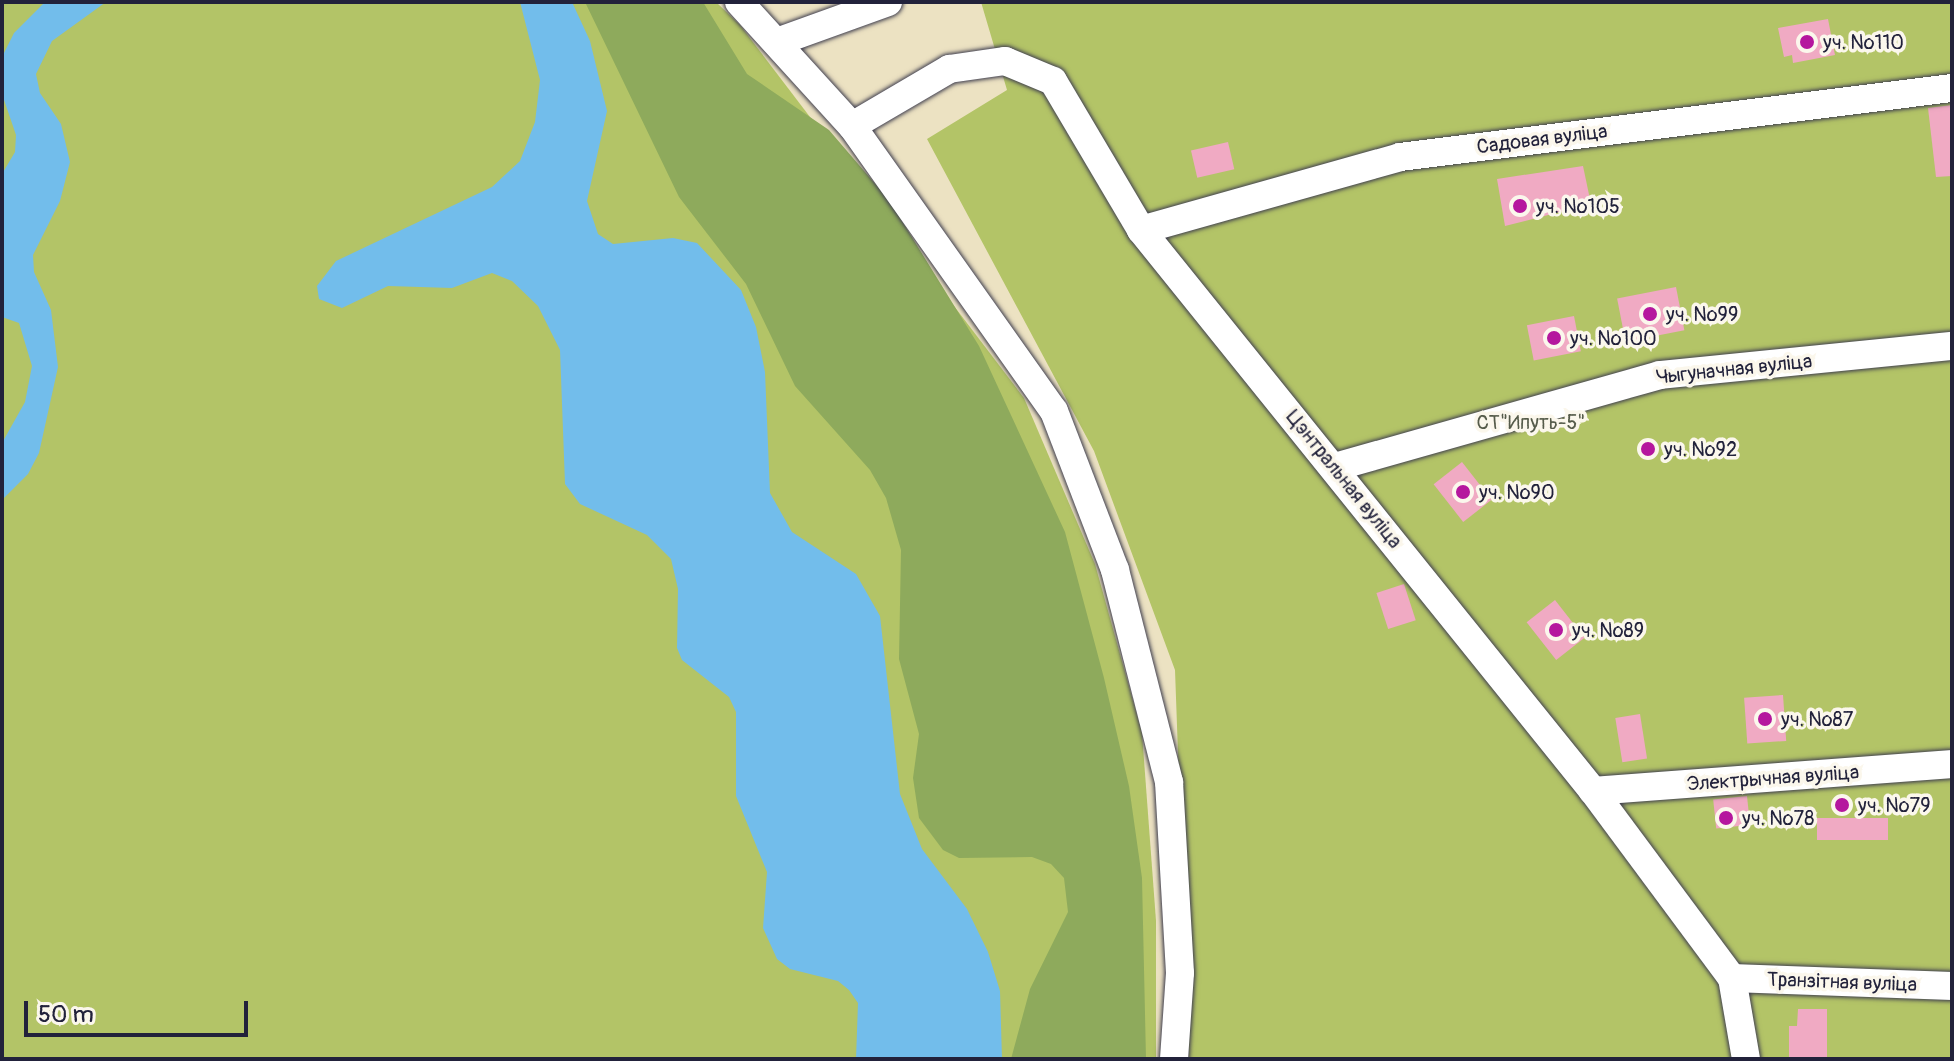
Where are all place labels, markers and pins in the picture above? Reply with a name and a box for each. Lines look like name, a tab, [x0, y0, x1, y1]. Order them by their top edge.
place label: уч. №110	[1823, 30, 1904, 54]
marker: уч. №110	[1798, 33, 1816, 51]
place label: уч. №105	[1536, 194, 1620, 218]
marker: уч. №105	[1511, 197, 1529, 215]
place label: уч. №99	[1666, 302, 1738, 326]
marker: уч. №99	[1641, 305, 1659, 323]
place label: уч. №100	[1570, 326, 1657, 350]
marker: уч. №100	[1545, 329, 1563, 347]
place label: уч. №92	[1664, 437, 1737, 461]
marker: уч. №92	[1639, 440, 1657, 458]
place label: уч. №90	[1479, 480, 1555, 504]
marker: уч. №90	[1454, 483, 1472, 501]
place label: уч. №89	[1572, 618, 1644, 642]
marker: уч. №89	[1547, 621, 1565, 639]
place label: уч. №87	[1781, 707, 1853, 731]
marker: уч. №87	[1756, 710, 1774, 728]
place label: уч. №79	[1858, 793, 1930, 817]
marker: уч. №79	[1833, 796, 1851, 814]
place label: уч. №78	[1742, 806, 1814, 830]
marker: уч. №78	[1717, 809, 1735, 827]

